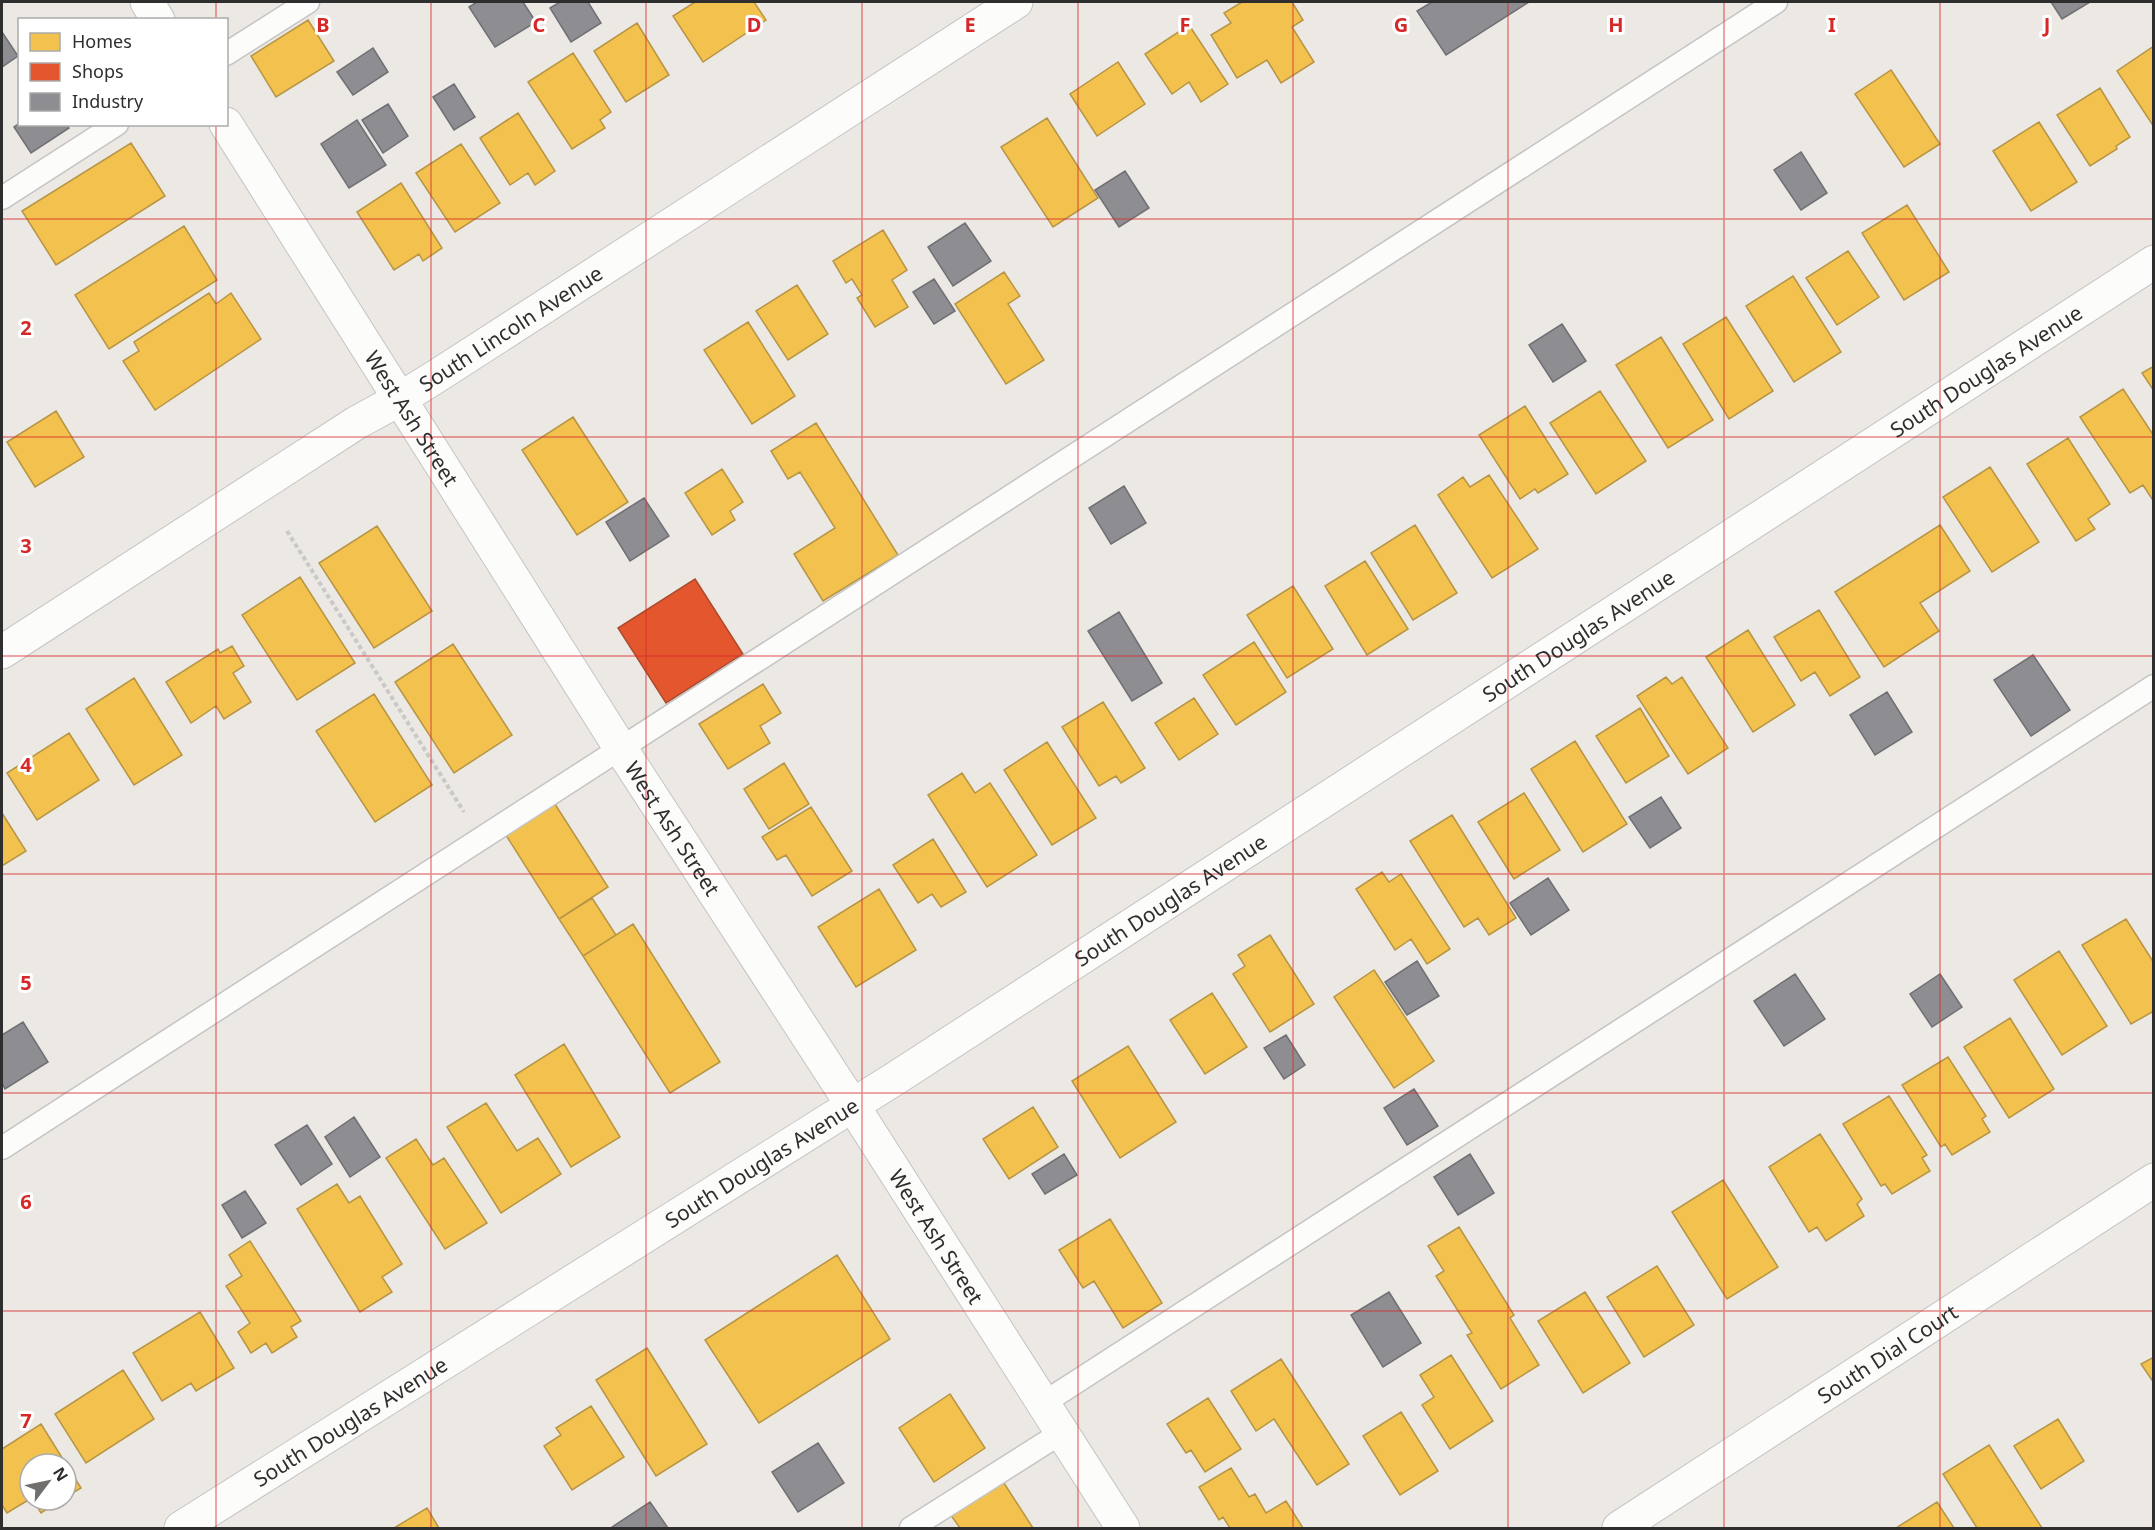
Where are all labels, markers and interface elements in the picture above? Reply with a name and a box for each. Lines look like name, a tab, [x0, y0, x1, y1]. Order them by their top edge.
text: B	[316, 11, 330, 38]
text: C	[533, 11, 546, 38]
text: D	[747, 11, 761, 38]
text: E	[964, 11, 976, 38]
text: F	[1180, 11, 1190, 38]
text: G	[1394, 11, 1408, 38]
text: H	[1608, 11, 1624, 38]
text: I	[1828, 11, 1836, 38]
text: J	[2042, 11, 2050, 38]
legend	[18, 18, 228, 126]
text: Homes	[72, 29, 132, 53]
text: Shops	[72, 59, 124, 83]
text: Industry	[72, 89, 144, 113]
street label: South Lincoln Avenue	[414, 259, 608, 398]
street label: South Douglas Avenue	[1884, 298, 2087, 444]
text: 2	[20, 314, 32, 341]
street label: West Ash Street	[359, 345, 465, 491]
text: 3	[20, 532, 32, 559]
street label: South Douglas Avenue	[1477, 563, 1680, 708]
text: 4	[20, 751, 32, 778]
street label: West Ash Street	[619, 756, 727, 901]
street label: South Douglas Avenue	[1069, 827, 1272, 973]
text: 5	[20, 969, 32, 996]
street label: South Douglas Avenue	[659, 1091, 864, 1234]
street label: West Ash Street	[883, 1164, 990, 1310]
text: 6	[20, 1188, 32, 1215]
street label: South Dial Court	[1812, 1297, 1963, 1409]
street label: South Douglas Avenue	[248, 1350, 452, 1493]
text: 7	[20, 1407, 32, 1434]
north arrow	[18, 1452, 78, 1512]
text: N	[48, 1463, 73, 1485]

